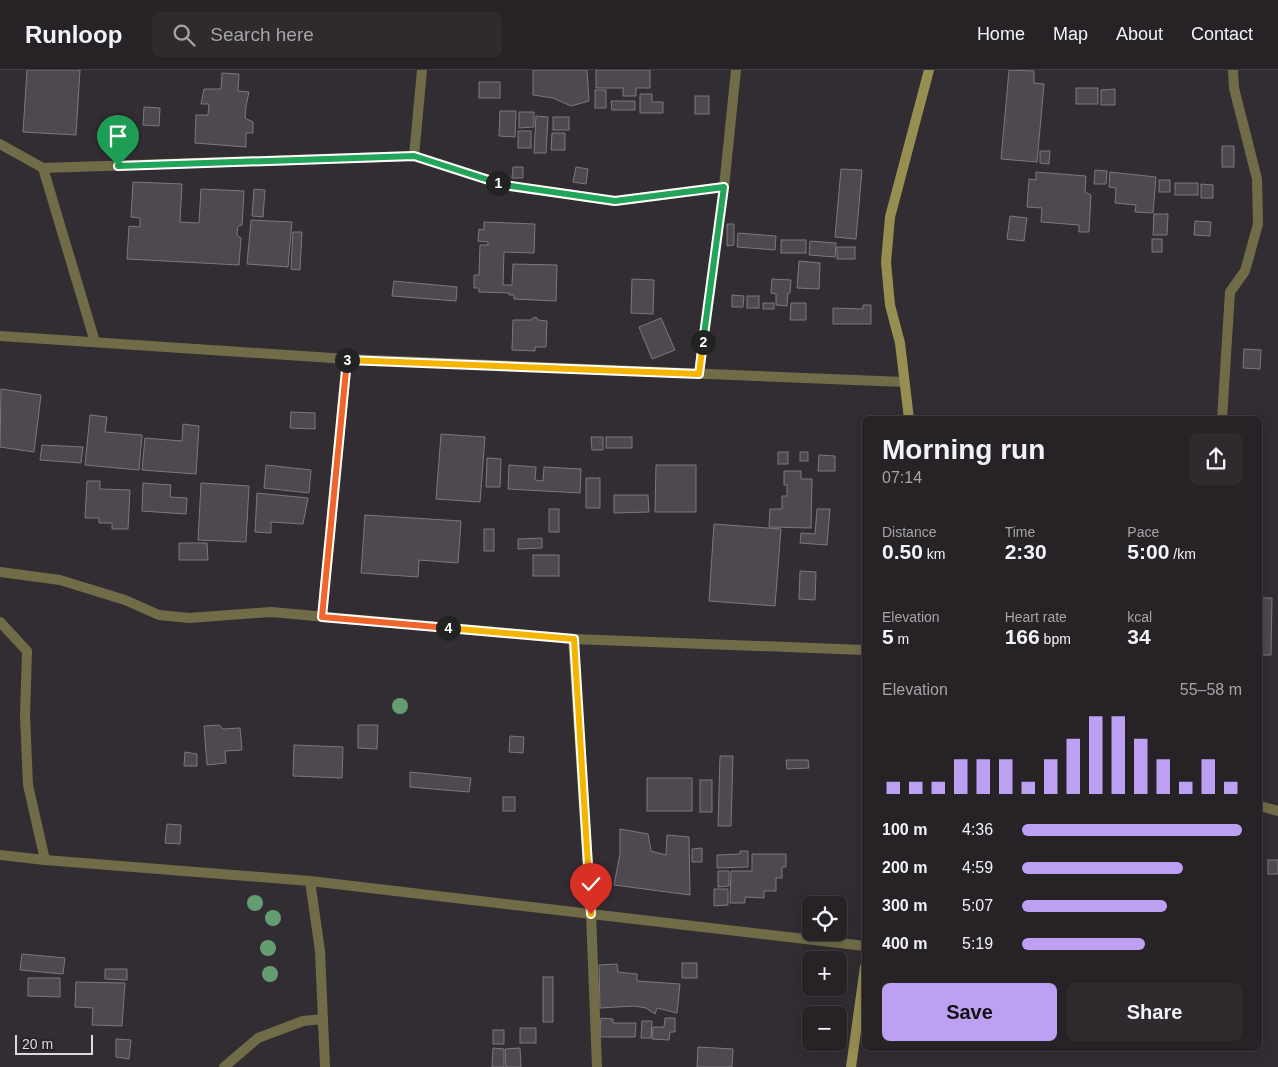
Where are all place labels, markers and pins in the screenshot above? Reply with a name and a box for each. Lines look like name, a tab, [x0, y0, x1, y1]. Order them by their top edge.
pin	[97, 115, 139, 166]
pin: 1	[486, 170, 510, 196]
pin: 2	[690, 330, 716, 354]
pin: 3	[334, 348, 360, 372]
pin: 4	[436, 616, 460, 640]
pin	[570, 863, 612, 914]

